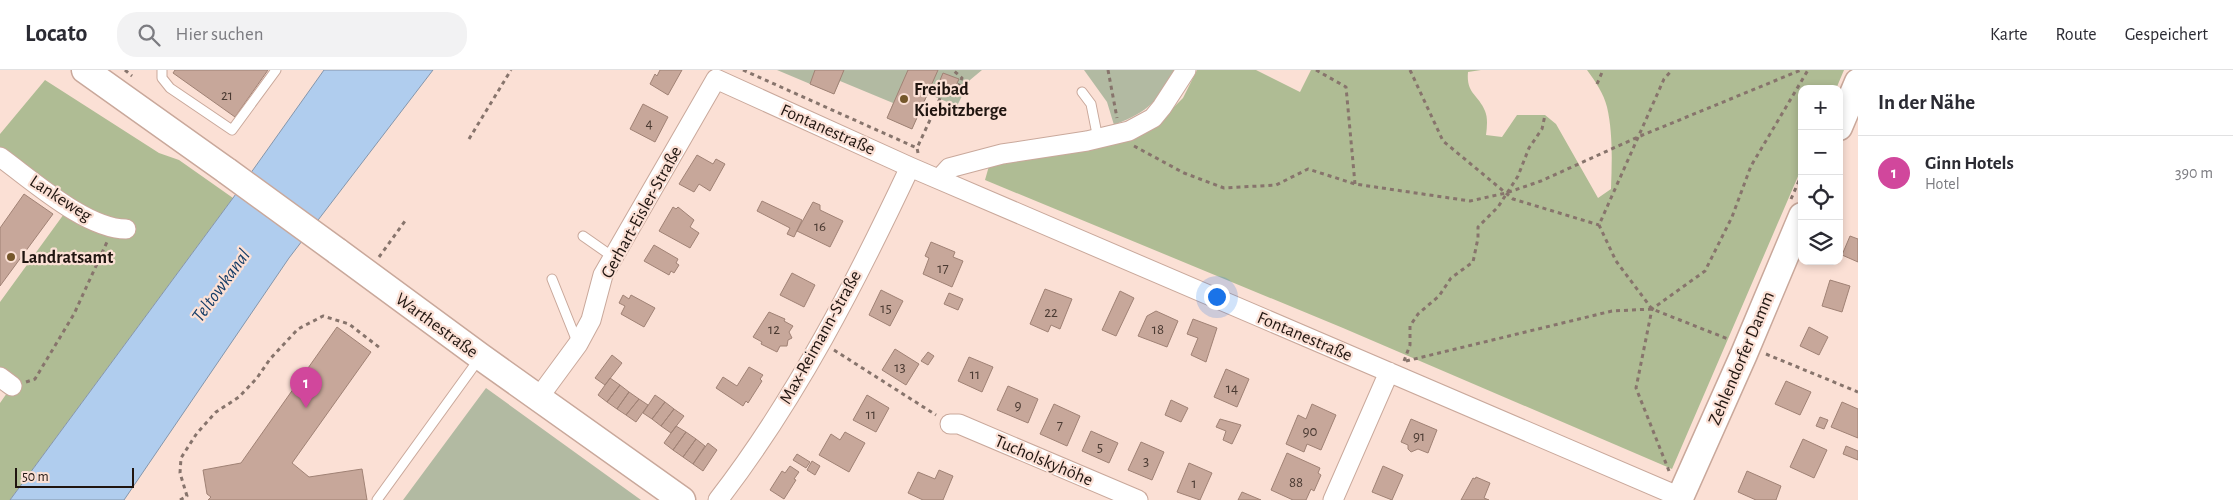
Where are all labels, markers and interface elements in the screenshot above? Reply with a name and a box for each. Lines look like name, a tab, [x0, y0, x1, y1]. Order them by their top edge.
search box	[117, 12, 467, 57]
icon: search	[135, 21, 163, 49]
text: Locato	[25, 22, 87, 46]
text: Hier suchen	[175, 25, 264, 44]
text: Karte	[1990, 26, 2027, 44]
text: Route	[2055, 26, 2097, 44]
text: Gespeichert	[2125, 26, 2208, 44]
place label: Freibad Kiebitzberge	[914, 81, 1007, 120]
map controls	[1798, 85, 1843, 265]
button: +	[1798, 85, 1843, 130]
house number: 21	[221, 88, 233, 103]
text: In der Nähe	[1878, 92, 1975, 113]
marker: Freibad Kiebitzberge	[898, 93, 910, 105]
street label: Fontanestraße	[778, 101, 877, 159]
house number: 4	[645, 116, 653, 131]
button: −	[1798, 130, 1843, 175]
street label: Gerhart-Eisler-Straße	[598, 143, 686, 282]
text: Ginn Hotels	[1925, 154, 2014, 173]
text: 1	[1891, 165, 1897, 181]
text: 390 m	[2175, 165, 2213, 181]
street label: Lankeweg	[26, 172, 95, 226]
button: locate	[1798, 175, 1843, 220]
text: Hotel	[1925, 176, 1960, 192]
house number: 16	[814, 219, 826, 234]
button: layers	[1798, 220, 1843, 265]
water label: Teltowkanal	[189, 246, 254, 326]
place label: Landratsamt	[21, 249, 113, 267]
marker: Landratsamt	[5, 251, 17, 263]
house number: 17	[937, 261, 949, 276]
street label: Max-Reimann-Straße	[777, 268, 865, 407]
your location	[1204, 284, 1230, 310]
street label: Zehlendorfer Damm	[1706, 289, 1778, 428]
street label: Warthestraße	[392, 290, 481, 362]
house number: 15	[880, 301, 892, 316]
house number: 22	[1044, 305, 1058, 320]
street label: Fontanestraße	[1255, 309, 1355, 365]
house number: 12	[768, 322, 780, 337]
house number: 18	[1152, 322, 1164, 337]
house number: 13	[894, 360, 906, 375]
pin: 1	[290, 367, 322, 408]
house number: 11	[970, 367, 980, 382]
house number: 14	[1226, 381, 1238, 396]
house number: 9	[1014, 398, 1022, 413]
house number: 11	[866, 407, 876, 422]
house number: 7	[1057, 418, 1063, 433]
house number: 90	[1303, 424, 1318, 439]
house number: 91	[1413, 429, 1425, 444]
street label: Tucholskyhöhe	[992, 432, 1095, 490]
house number: 5	[1097, 440, 1103, 455]
house number: 3	[1143, 454, 1149, 469]
scale bar	[15, 465, 134, 488]
text: 50 m	[22, 470, 49, 484]
house number: 88	[1289, 475, 1303, 490]
house number: 1	[1191, 476, 1197, 491]

